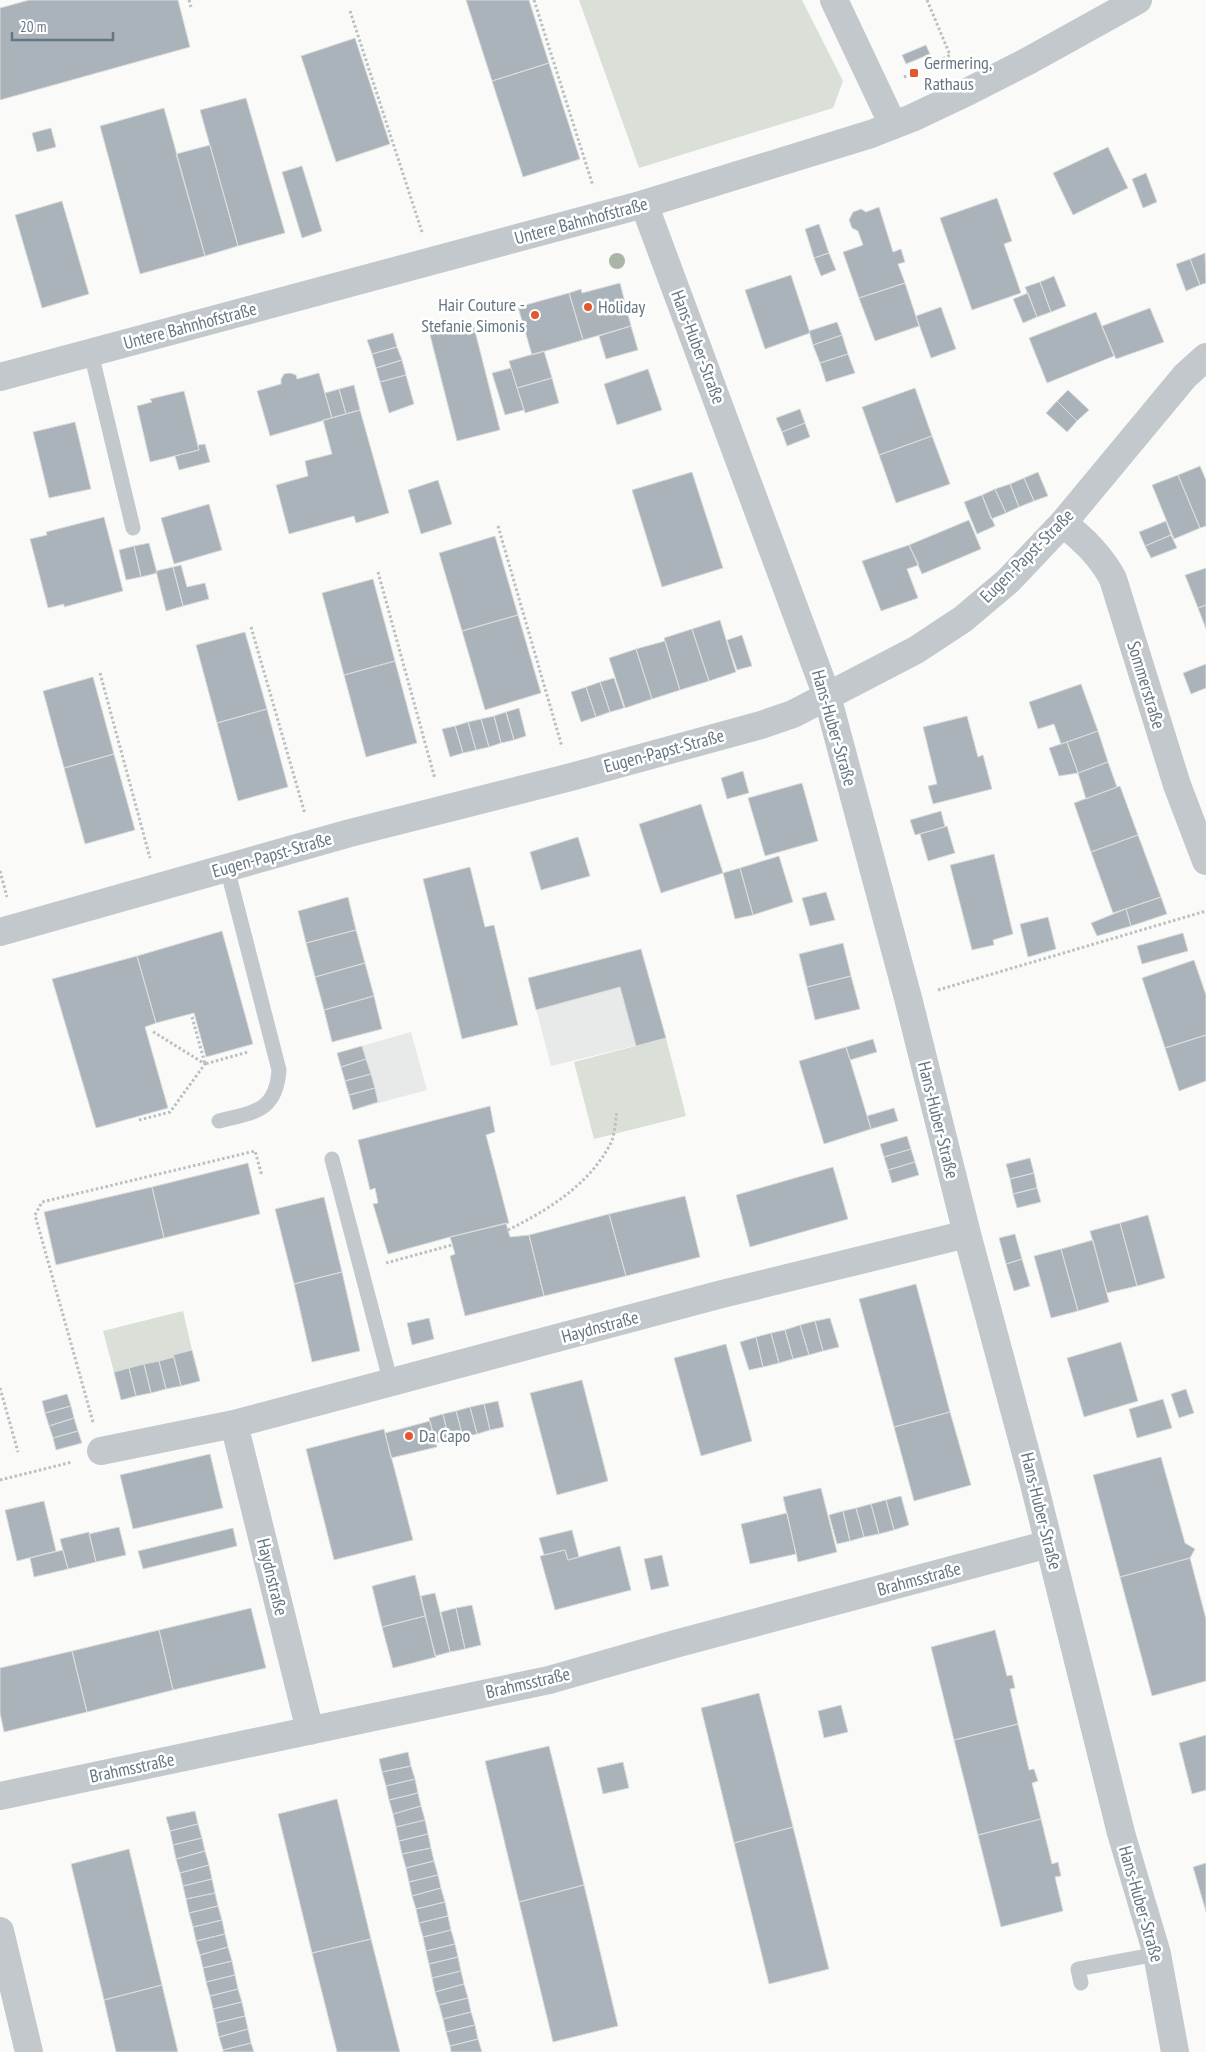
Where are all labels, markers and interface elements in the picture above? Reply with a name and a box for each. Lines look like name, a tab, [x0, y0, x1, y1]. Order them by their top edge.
scale bar	[12, 10, 114, 42]
text: 20 m	[20, 17, 46, 36]
place label: Germering, Rathaus	[924, 51, 992, 95]
marker: Germering, Rathaus	[908, 67, 920, 79]
street label: Untere Bahnhofstraße	[512, 192, 650, 249]
street label: Hans-Huber-Straße	[666, 287, 731, 407]
place label: Hair Couture - Stefanie Simonis	[421, 293, 525, 337]
place label: Holiday	[598, 295, 646, 318]
street label: Untere Bahnhofstraße	[121, 297, 259, 354]
marker: Holiday	[582, 301, 594, 313]
marker: Hair Couture - Stefanie Simonis	[529, 309, 541, 321]
street label: Eugen-Papst-Straße	[975, 504, 1078, 607]
street label: Sommerstraße	[1122, 638, 1171, 732]
street label: Hans-Huber-Straße	[807, 667, 862, 789]
street label: Eugen-Papst-Straße	[601, 723, 726, 778]
street label: Eugen-Papst-Straße	[209, 826, 334, 883]
street label: Hans-Huber-Straße	[913, 1059, 964, 1181]
street label: Haydnstraße	[559, 1305, 641, 1348]
place label: Da Capo	[419, 1424, 471, 1447]
marker: Da Capo	[403, 1430, 415, 1442]
street label: Hans-Huber-Straße	[1016, 1450, 1067, 1572]
street label: Haydnstraße	[252, 1536, 293, 1618]
street label: Brahmsstraße	[874, 1556, 963, 1601]
street label: Brahmsstraße	[484, 1662, 572, 1703]
street label: Brahmsstraße	[88, 1747, 176, 1788]
street label: Hans-Huber-Straße	[1114, 1843, 1169, 1965]

